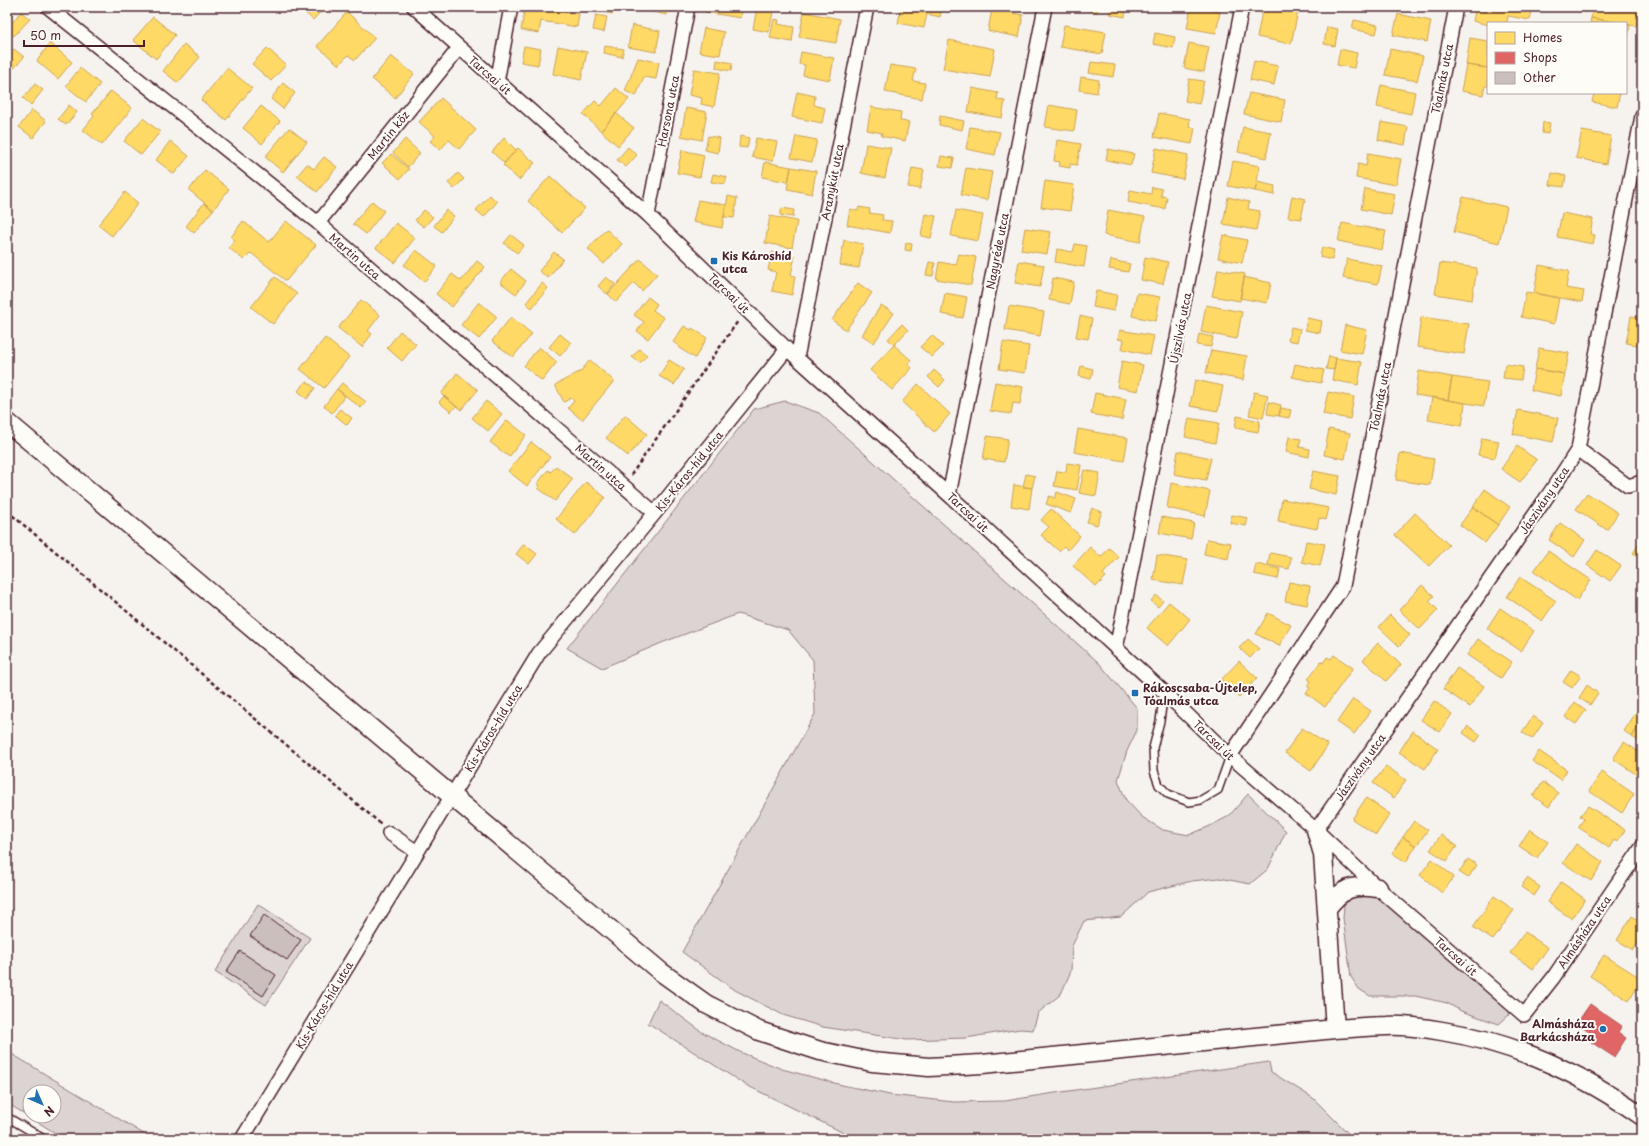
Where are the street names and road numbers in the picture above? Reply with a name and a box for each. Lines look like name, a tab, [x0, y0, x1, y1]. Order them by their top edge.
street label: Tóalmás utca	[1427, 42, 1457, 116]
street label: Tarcsai út	[465, 52, 515, 99]
street label: Harsona utca	[653, 74, 683, 148]
street label: Martin köz	[363, 107, 413, 163]
street label: Aranykút utca	[816, 142, 848, 222]
street label: Nagyréde utca	[981, 211, 1013, 291]
street label: Martin utca	[326, 229, 385, 283]
street label: Tarcsai út	[705, 269, 754, 317]
street label: Újszilvás utca	[1165, 291, 1195, 365]
street label: Tóalmás utca	[1365, 360, 1395, 434]
street label: Kis-Káros-híd utca	[651, 427, 727, 515]
street label: Martin utca	[572, 440, 631, 494]
street label: Jászivány utca	[1515, 463, 1573, 537]
street label: Tarcsai út	[943, 488, 993, 536]
street label: Kis-Káros-híd utca	[460, 681, 526, 775]
street label: Tarcsai út	[1190, 716, 1239, 764]
street label: Jászivány utca	[1331, 730, 1390, 804]
street label: Almásháza utca	[1553, 892, 1615, 972]
street label: Tarcsai út	[1431, 933, 1481, 980]
street label: Kis-Káros-híd utca	[291, 958, 357, 1052]

